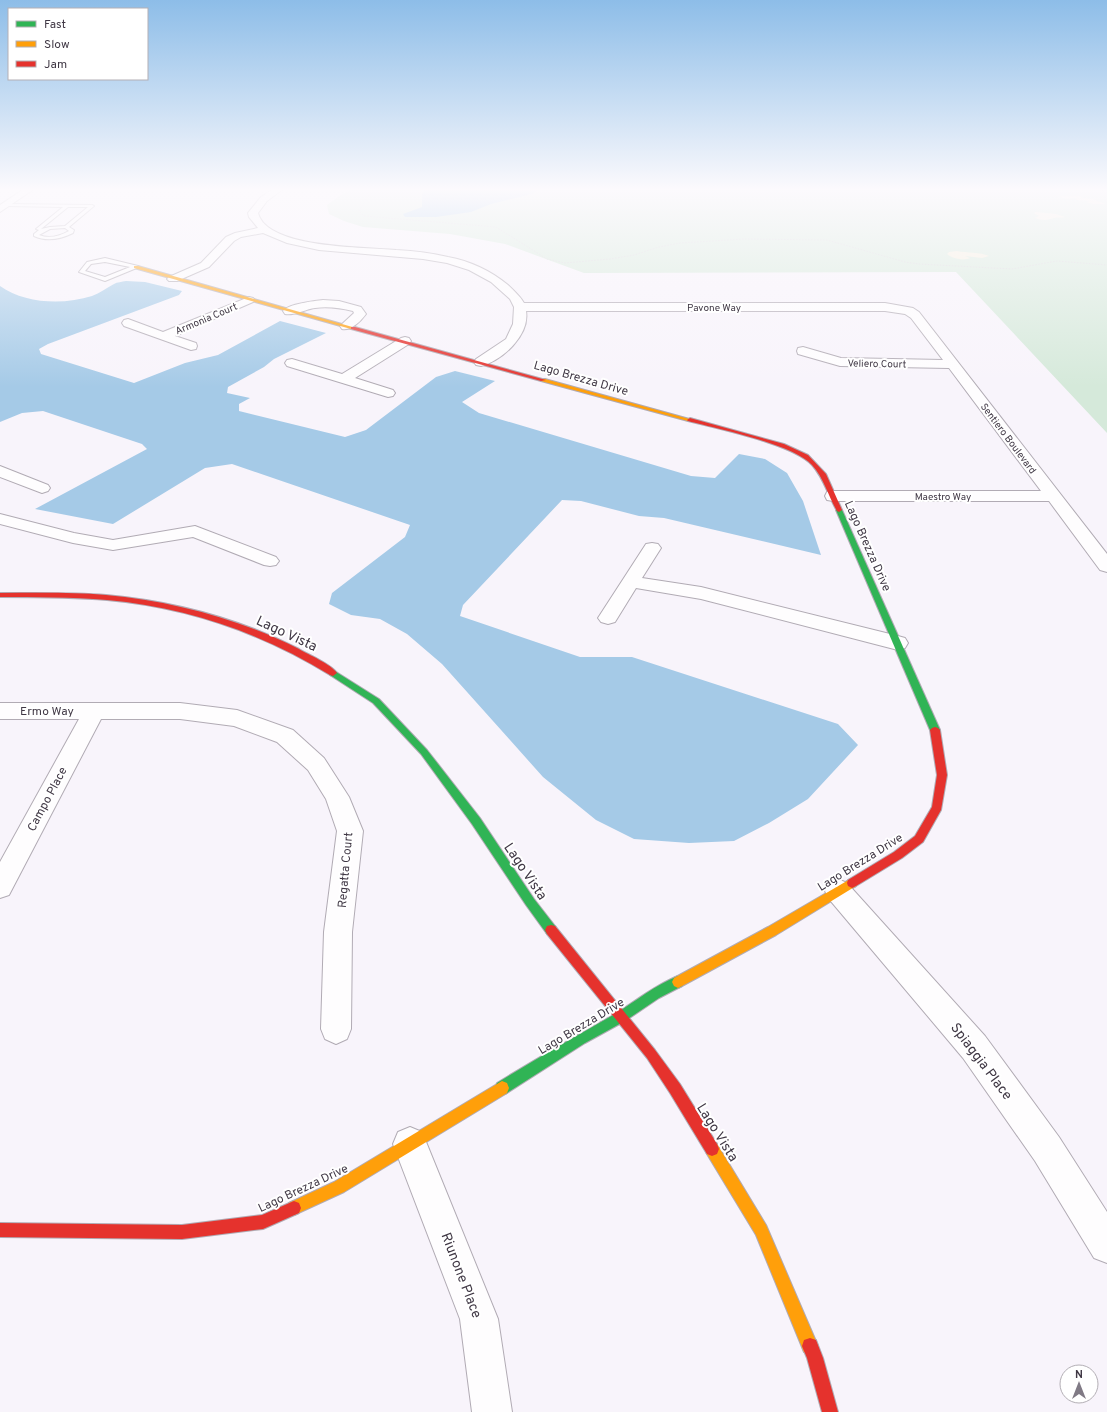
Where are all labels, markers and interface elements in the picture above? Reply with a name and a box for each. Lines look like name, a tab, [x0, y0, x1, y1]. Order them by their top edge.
legend	[8, 8, 148, 80]
text: Fast	[44, 17, 66, 33]
text: Slow	[44, 37, 70, 53]
text: Jam	[44, 57, 67, 73]
street label: Armonia Court	[174, 300, 240, 338]
street label: Pavone Way	[687, 302, 741, 315]
street label: Veliero Court	[847, 357, 907, 372]
street label: Lago Brezza Drive	[532, 358, 630, 400]
street label: Sentiero Boulevard	[977, 401, 1039, 477]
street label: Maestro Way	[915, 491, 971, 504]
street label: Lago Brezza Drive	[840, 499, 894, 594]
street label: Lago Vista	[253, 613, 320, 656]
street label: Ermo Way	[20, 704, 74, 720]
street label: Campo Place	[24, 764, 72, 834]
street label: Lago Brezza Drive	[815, 830, 906, 896]
street label: Regatta Court	[335, 832, 357, 909]
street label: Lago Vista	[499, 840, 550, 904]
street label: Lago Brezza Drive	[536, 995, 628, 1059]
street label: Spiaggia Place	[946, 1020, 1015, 1104]
street label: Lago Vista	[692, 1101, 741, 1165]
street label: Lago Brezza Drive	[256, 1161, 351, 1217]
street label: Riunone Place	[436, 1230, 485, 1321]
north arrow	[1059, 1364, 1099, 1404]
text: N	[1075, 1368, 1083, 1382]

